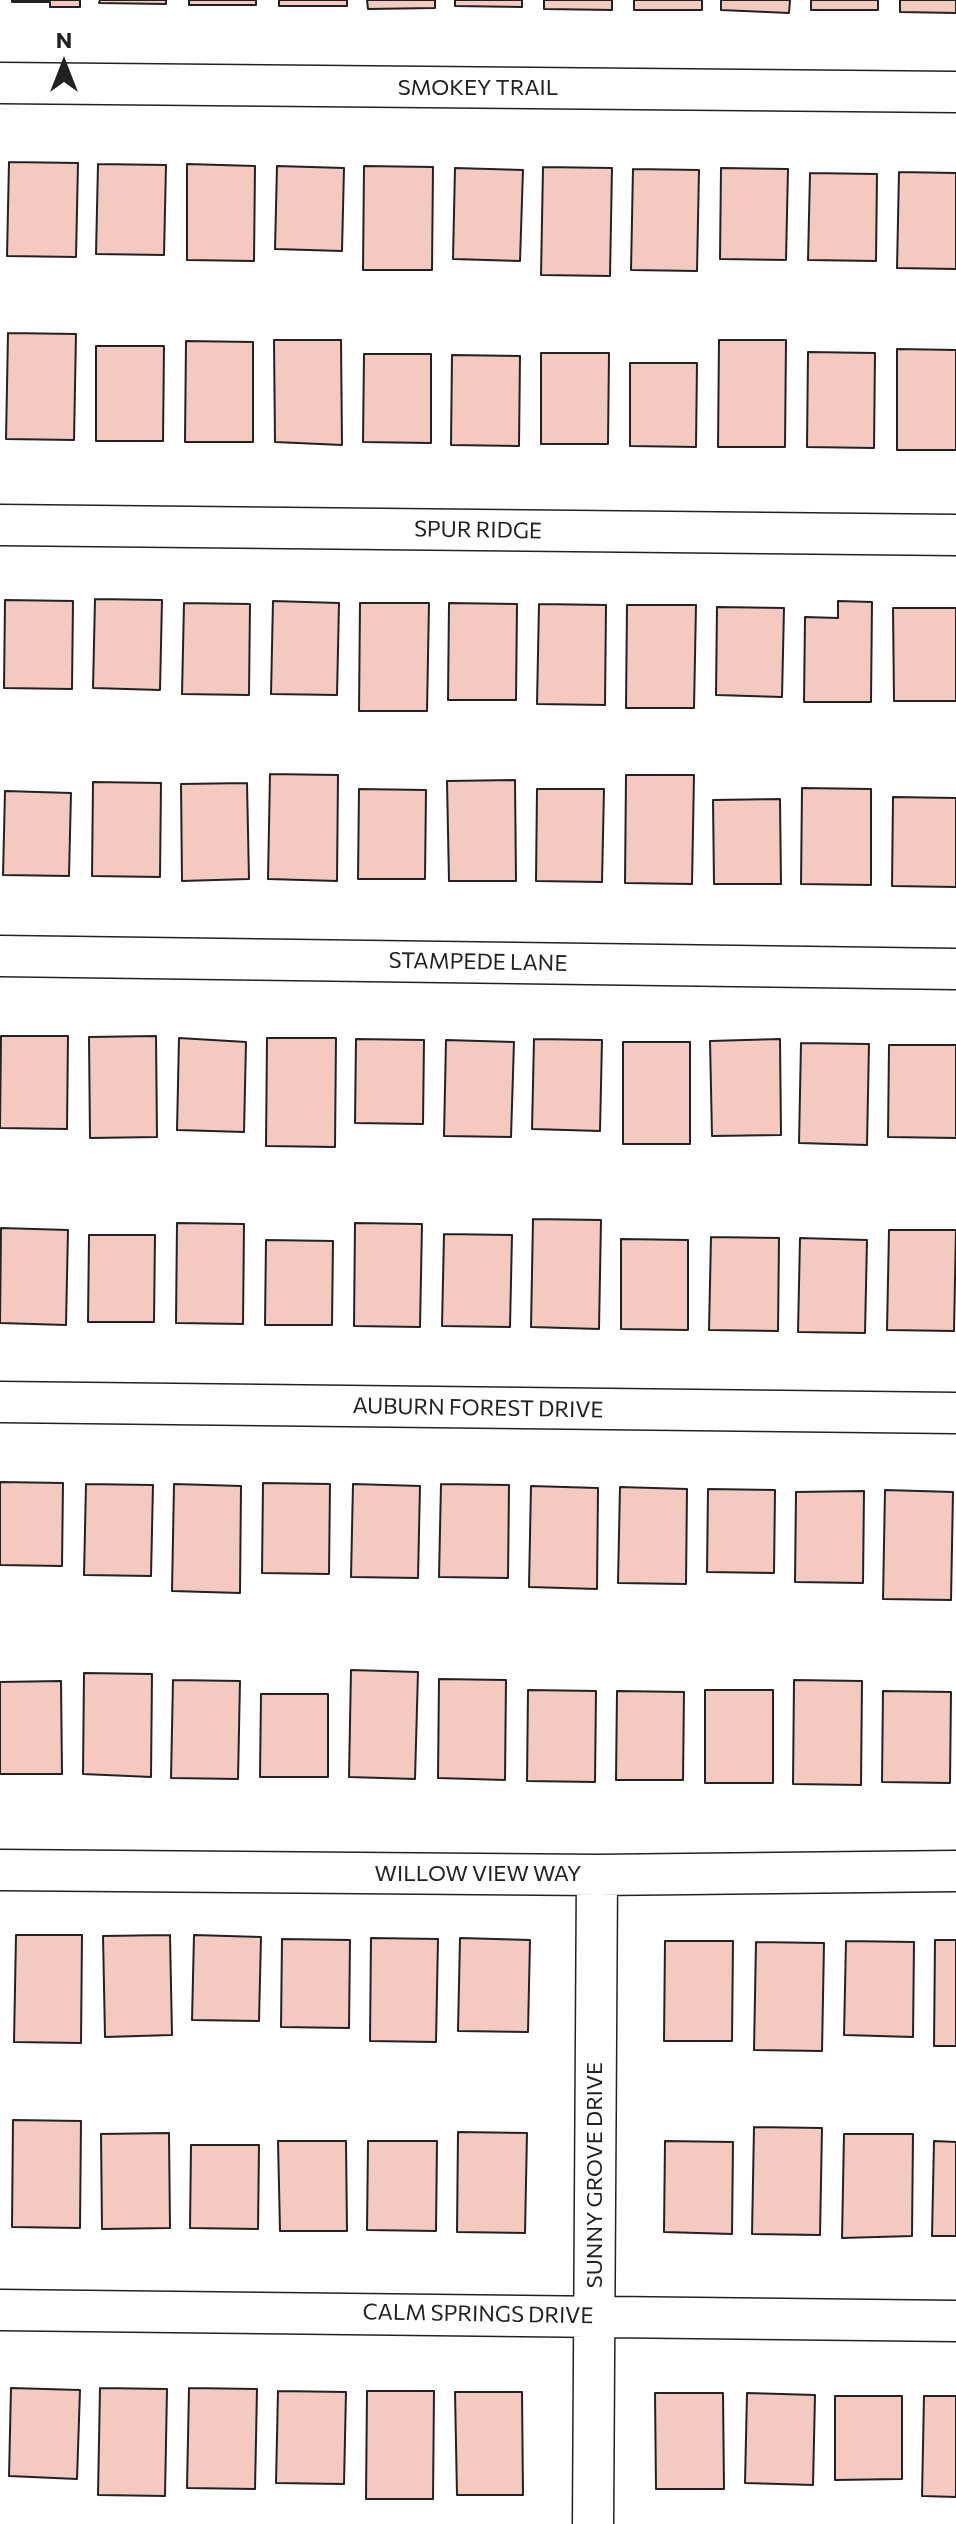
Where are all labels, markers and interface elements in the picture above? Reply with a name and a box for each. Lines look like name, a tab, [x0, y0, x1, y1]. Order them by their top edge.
north arrow	[24, 24, 104, 104]
text: N	[56, 26, 72, 53]
street label: SMOKEY TRAIL	[398, 75, 558, 101]
street label: SPUR RIDGE	[414, 516, 542, 544]
street label: STAMPEDE LANE	[388, 947, 568, 977]
street label: AUBURN FOREST DRIVE	[352, 1393, 604, 1423]
street label: WILLOW VIEW WAY	[375, 1861, 581, 1887]
street label: SUNNY GROVE DRIVE	[582, 2062, 608, 2288]
street label: CALM SPRINGS DRIVE	[362, 2299, 594, 2329]

